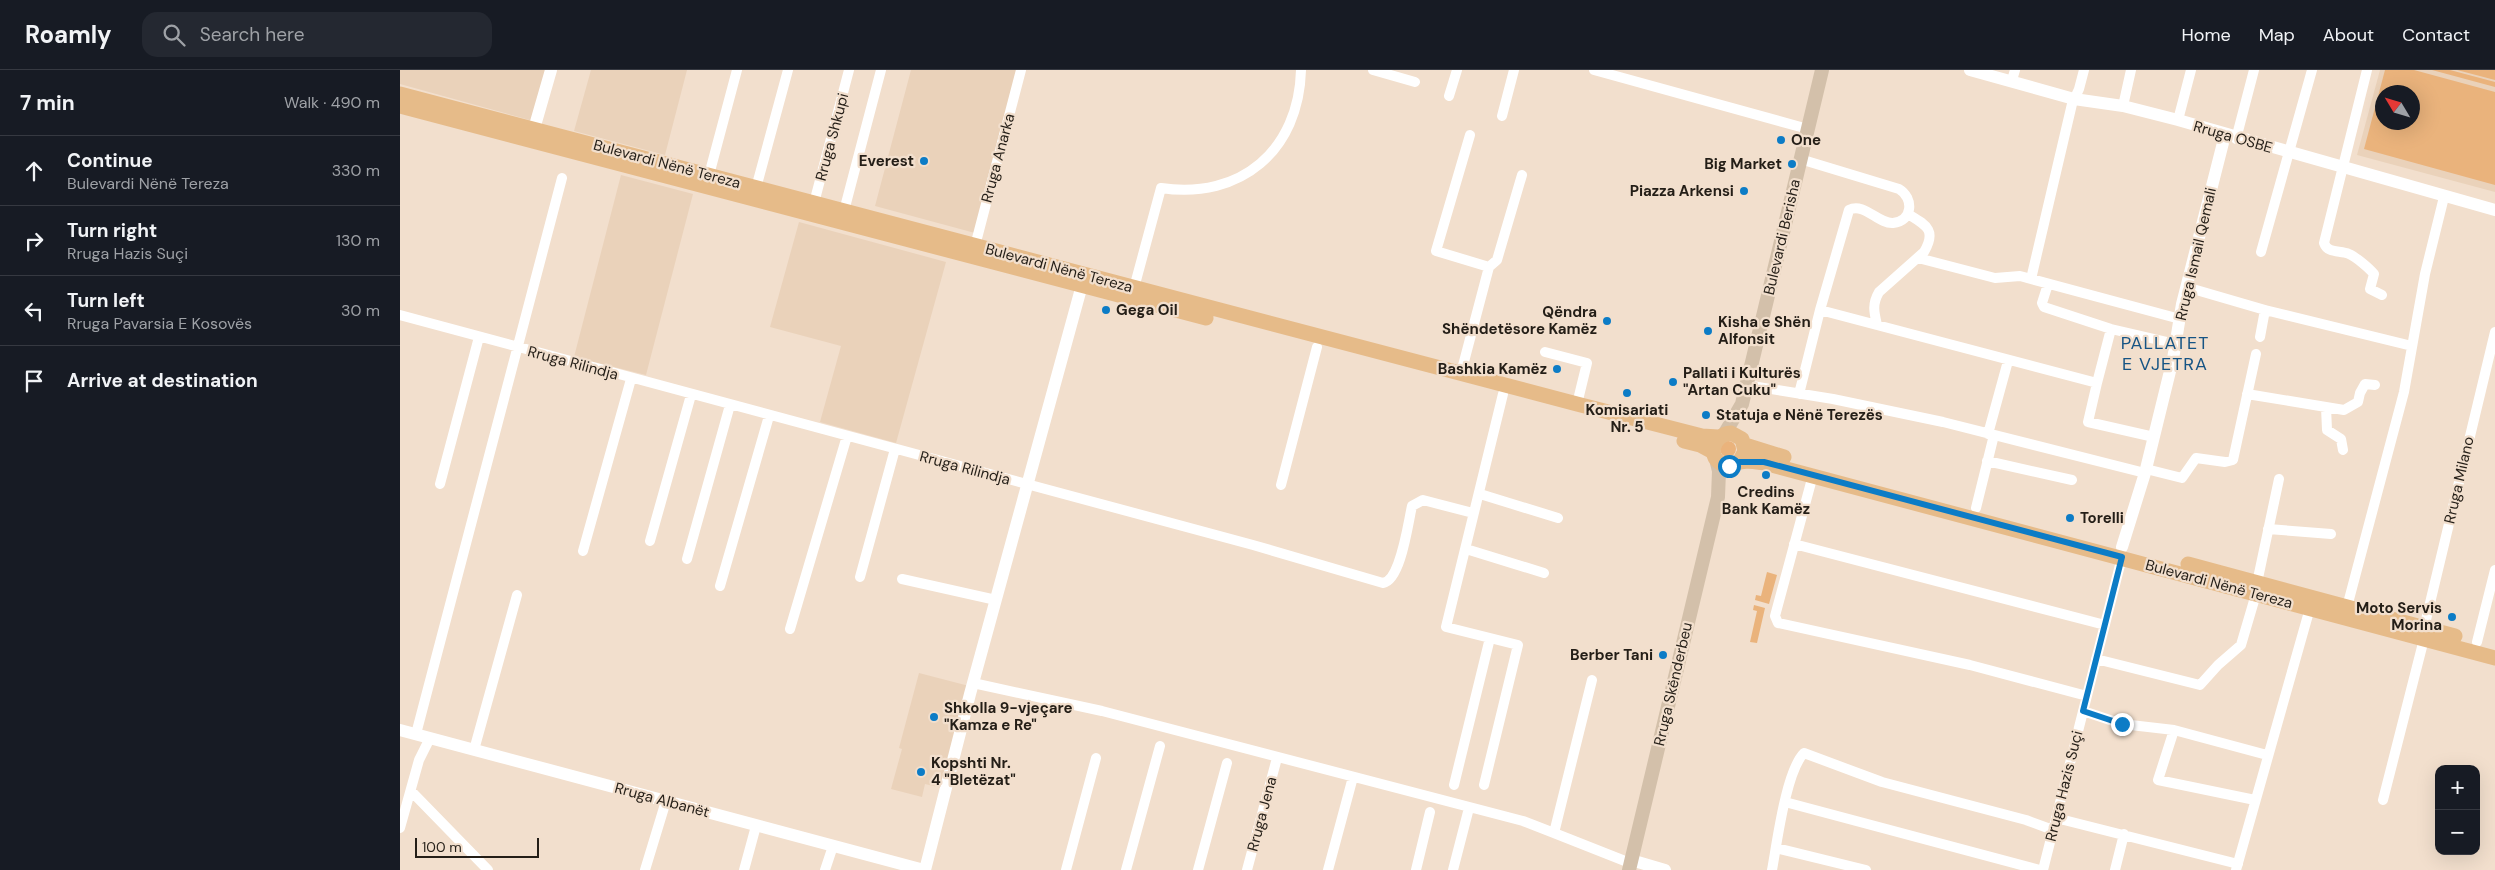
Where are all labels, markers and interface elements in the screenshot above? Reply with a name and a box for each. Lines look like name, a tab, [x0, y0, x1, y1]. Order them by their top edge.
search box	[142, 12, 492, 57]
text: Roamly	[25, 19, 112, 50]
icon: search	[160, 21, 188, 49]
text: Search here	[200, 22, 304, 47]
text: Home	[2181, 23, 2231, 47]
text: Map	[2259, 23, 2295, 47]
text: About	[2323, 23, 2374, 47]
text: Contact	[2402, 23, 2470, 47]
north arrow	[2375, 85, 2420, 130]
text: 7 min	[20, 89, 75, 117]
street label: Rruga Shkupi	[811, 91, 853, 183]
text: Walk · 490 m	[284, 92, 380, 113]
street label: Rruga Anarka	[976, 111, 1020, 205]
street label: Rruga OSBE	[2191, 116, 2275, 158]
place label: One	[1791, 130, 1821, 150]
marker: One	[1775, 134, 1787, 146]
street label: Bulevardi Nënë Tereza	[591, 135, 743, 193]
text: Continue	[67, 148, 153, 173]
place label: Everest	[859, 151, 914, 171]
place label: Big Market	[1704, 154, 1782, 174]
marker: Everest	[918, 155, 930, 167]
icon: ahead	[20, 157, 48, 185]
marker: Big Market	[1786, 158, 1798, 170]
text: 330 m	[332, 160, 380, 181]
text: Bulevardi Nënë Tereza	[67, 173, 229, 194]
street label: Bulevardi Berisha	[1759, 177, 1805, 297]
place label: Piazza Arkensi	[1630, 181, 1734, 201]
marker: Piazza Arkensi	[1738, 185, 1750, 197]
street label: Rruga Ismail Qemali	[2171, 186, 2221, 322]
text: Turn right	[67, 218, 157, 243]
icon: right	[20, 227, 48, 255]
text: 130 m	[336, 230, 380, 251]
street label: Bulevardi Nënë Tereza	[983, 239, 1135, 297]
text: Rruga Hazis Suçi	[67, 243, 188, 264]
text: Turn left	[67, 288, 145, 313]
icon: left	[20, 297, 48, 325]
text: 30 m	[341, 300, 380, 321]
place label: Gega Oil	[1116, 300, 1178, 320]
place label: Qëndra Shëndetësore Kamëz	[1442, 302, 1597, 339]
marker: Gega Oil	[1100, 304, 1112, 316]
place label: Kisha e Shën Alfonsit	[1718, 312, 1811, 349]
text: Rruga Pavarsia E Kosovës	[67, 313, 252, 334]
marker: Qëndra Shëndetësore Kamëz	[1601, 315, 1613, 327]
marker: Kisha e Shën Alfonsit	[1702, 325, 1714, 337]
district label: PALLATET E VJETRA	[2121, 331, 2209, 376]
street label: Rruga Rilindja	[526, 341, 620, 385]
place label: Bashkia Kamëz	[1438, 359, 1547, 379]
marker: Bashkia Kamëz	[1551, 363, 1563, 375]
place label: Pallati i Kulturës "Artan Cuku"	[1683, 363, 1801, 400]
icon: arrive	[20, 367, 48, 395]
text: Arrive at destination	[67, 368, 258, 393]
marker: Pallati i Kulturës "Artan Cuku"	[1667, 376, 1679, 388]
marker: Komisariati Nr. 5	[1621, 387, 1633, 399]
place label: Komisariati Nr. 5	[1586, 400, 1668, 437]
place label: Statuja e Nënë Terezës	[1716, 405, 1883, 425]
marker: Statuja e Nënë Terezës	[1700, 409, 1712, 421]
street label: Rruga Milano	[2439, 434, 2479, 526]
street label: Rruga Rilindja	[918, 446, 1012, 490]
route start	[1718, 455, 1741, 478]
marker: Credins Bank Kamëz	[1760, 469, 1772, 481]
place label: Credins Bank Kamëz	[1722, 482, 1810, 519]
place label: Torelli	[2080, 508, 2124, 528]
marker: Torelli	[2064, 512, 2076, 524]
street label: Bulevardi Nënë Tereza	[2143, 555, 2295, 613]
place label: Moto Servis Morina	[2356, 598, 2442, 635]
marker: Moto Servis Morina	[2446, 611, 2458, 623]
street label: Rruga Skënderbeu	[1649, 620, 1697, 748]
place label: Berber Tani	[1570, 645, 1653, 665]
marker: Berber Tani	[1657, 649, 1669, 661]
place label: Shkolla 9-vjeçare "Kamza e Re"	[944, 698, 1073, 735]
marker: Shkolla 9-vjeçare "Kamza e Re"	[928, 711, 940, 723]
route end	[2111, 713, 2134, 736]
street label: Rruga Hazis Suçi	[2041, 729, 2087, 843]
place label: Kopshti Nr. 4 "Bletëzat"	[931, 753, 1016, 790]
map controls	[2435, 765, 2480, 855]
button: +	[2435, 765, 2480, 810]
marker: Kopshti Nr. 4 "Bletëzat"	[915, 766, 927, 778]
street label: Rruga Jena	[1242, 775, 1282, 853]
street label: Rruga Albanët	[612, 778, 712, 822]
button: −	[2435, 810, 2480, 855]
scale bar	[415, 835, 539, 858]
text: 100 m	[422, 838, 462, 856]

